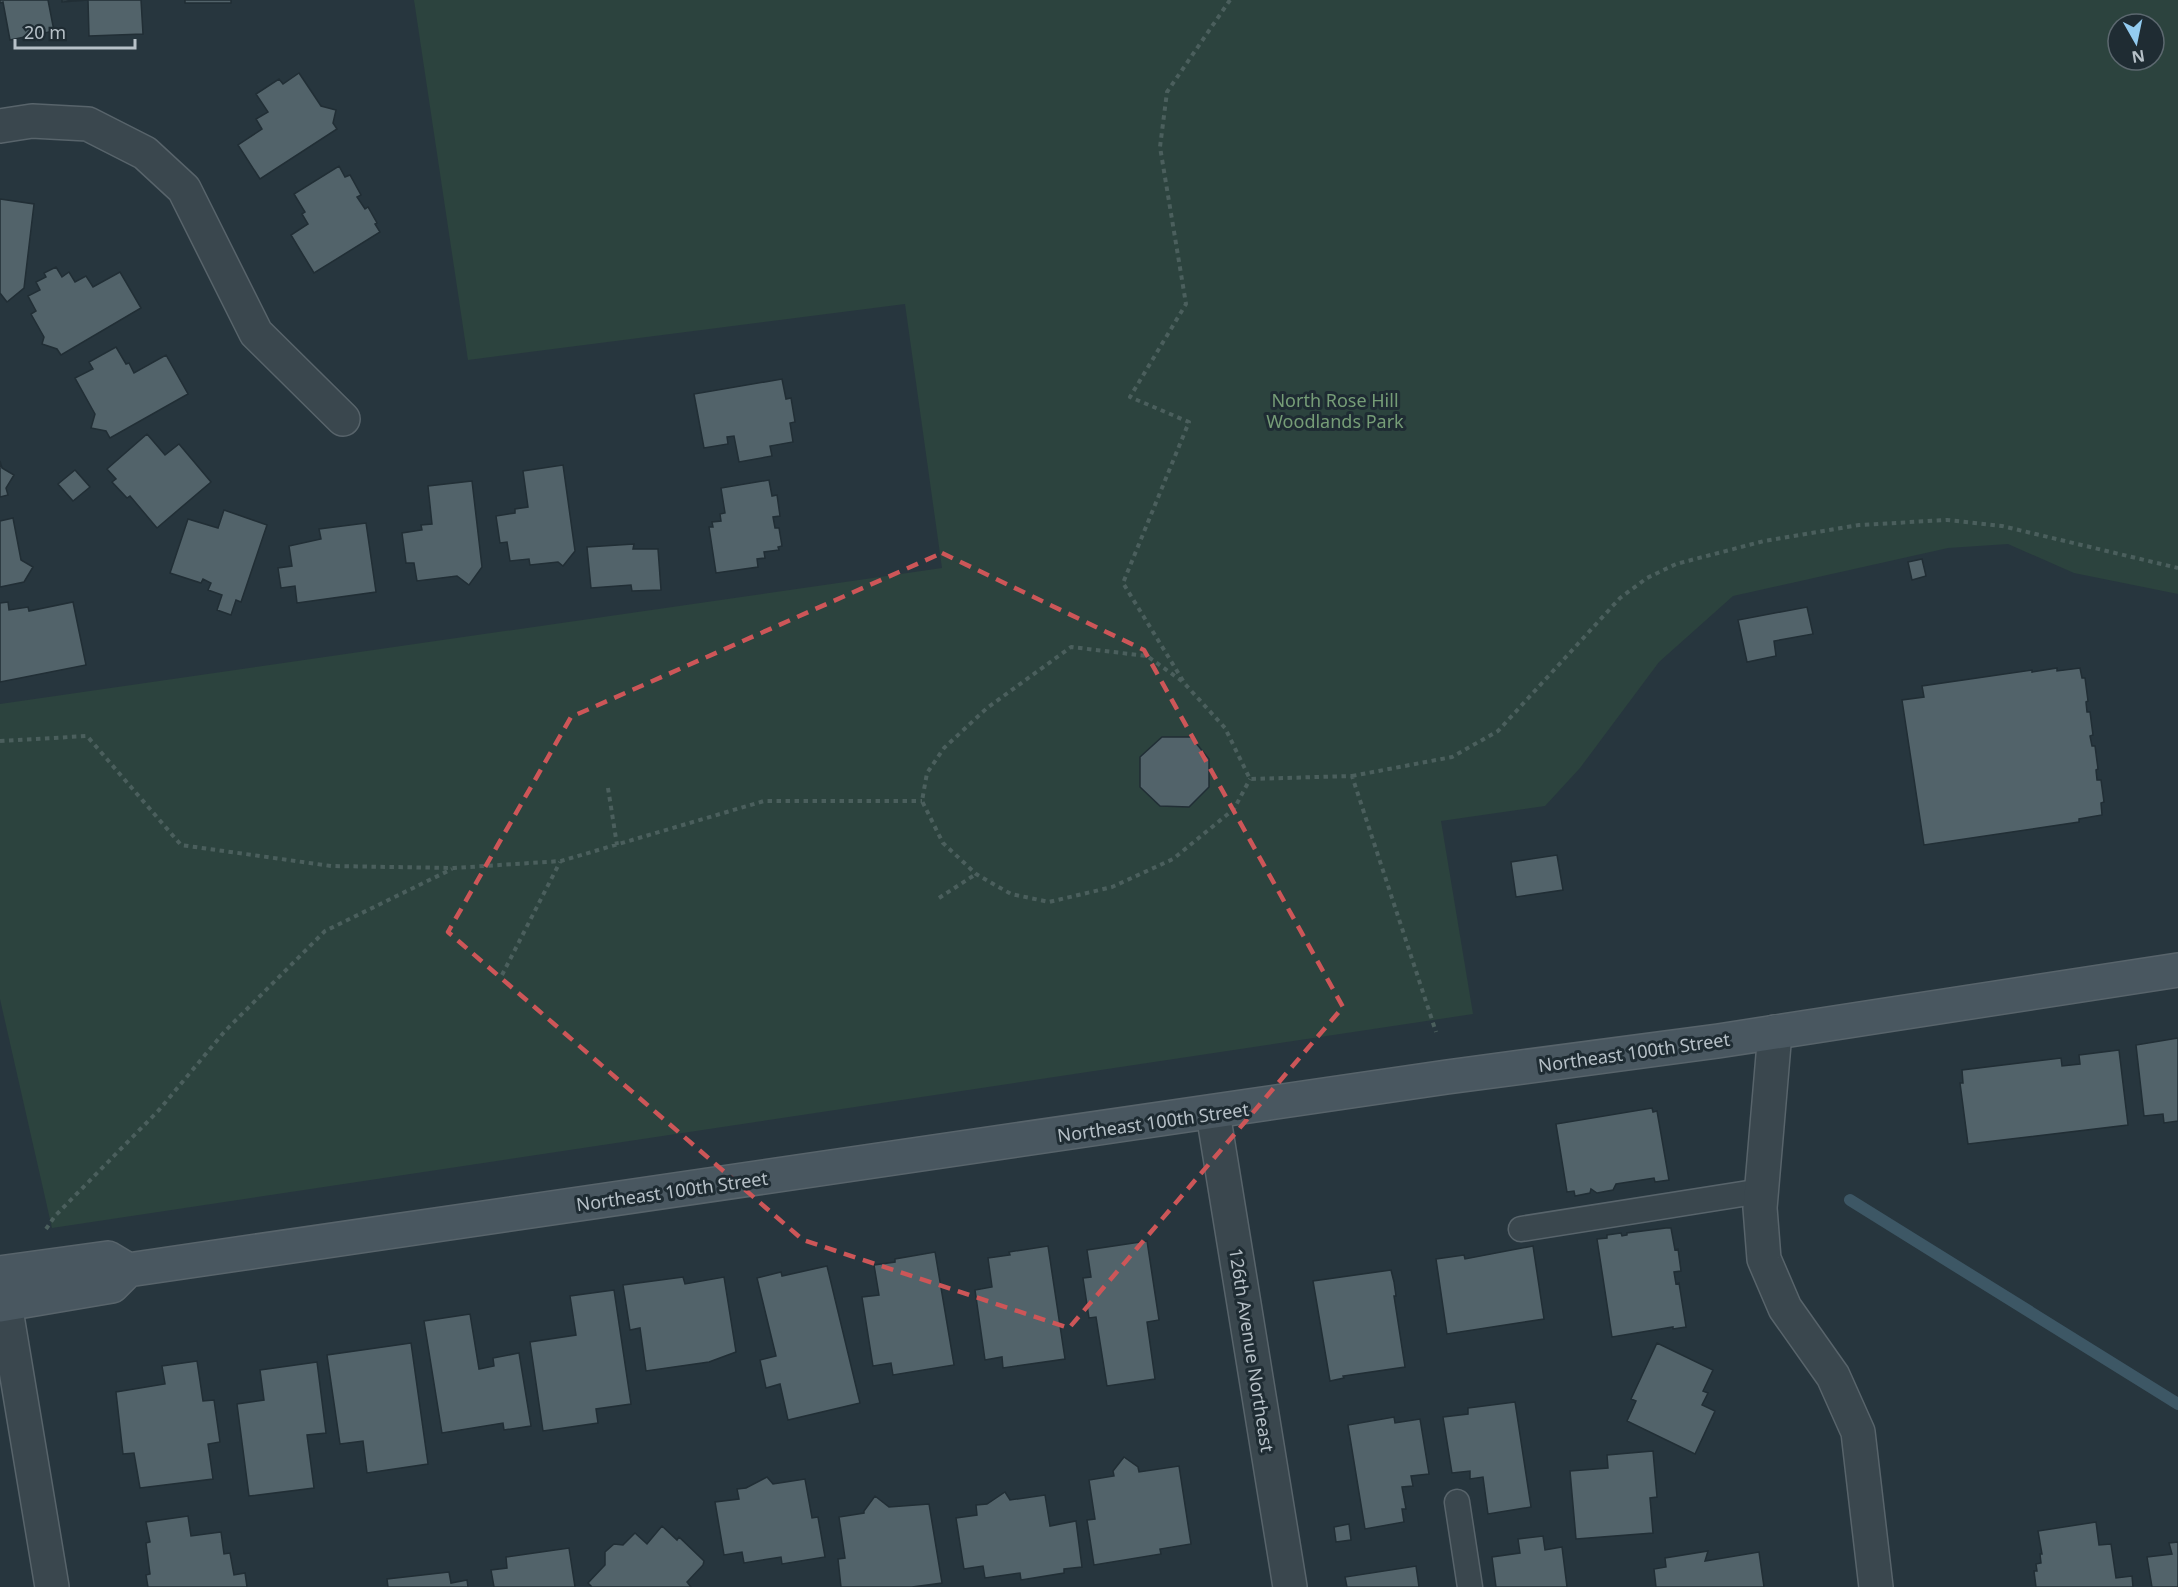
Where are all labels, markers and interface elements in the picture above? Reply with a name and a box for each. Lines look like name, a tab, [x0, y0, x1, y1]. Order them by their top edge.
scale bar	[15, 12, 135, 50]
north arrow	[2106, 12, 2166, 72]
text: 20 m	[24, 20, 66, 44]
text: N	[2130, 45, 2146, 69]
park label: North Rose Hill Woodlands Park	[1266, 388, 1404, 433]
street label: Northeast 100th Street	[1537, 1027, 1732, 1077]
street label: Northeast 100th Street	[1056, 1097, 1251, 1147]
street label: Northeast 100th Street	[575, 1166, 770, 1216]
street label: 126th Avenue Northeast	[1224, 1246, 1280, 1454]

